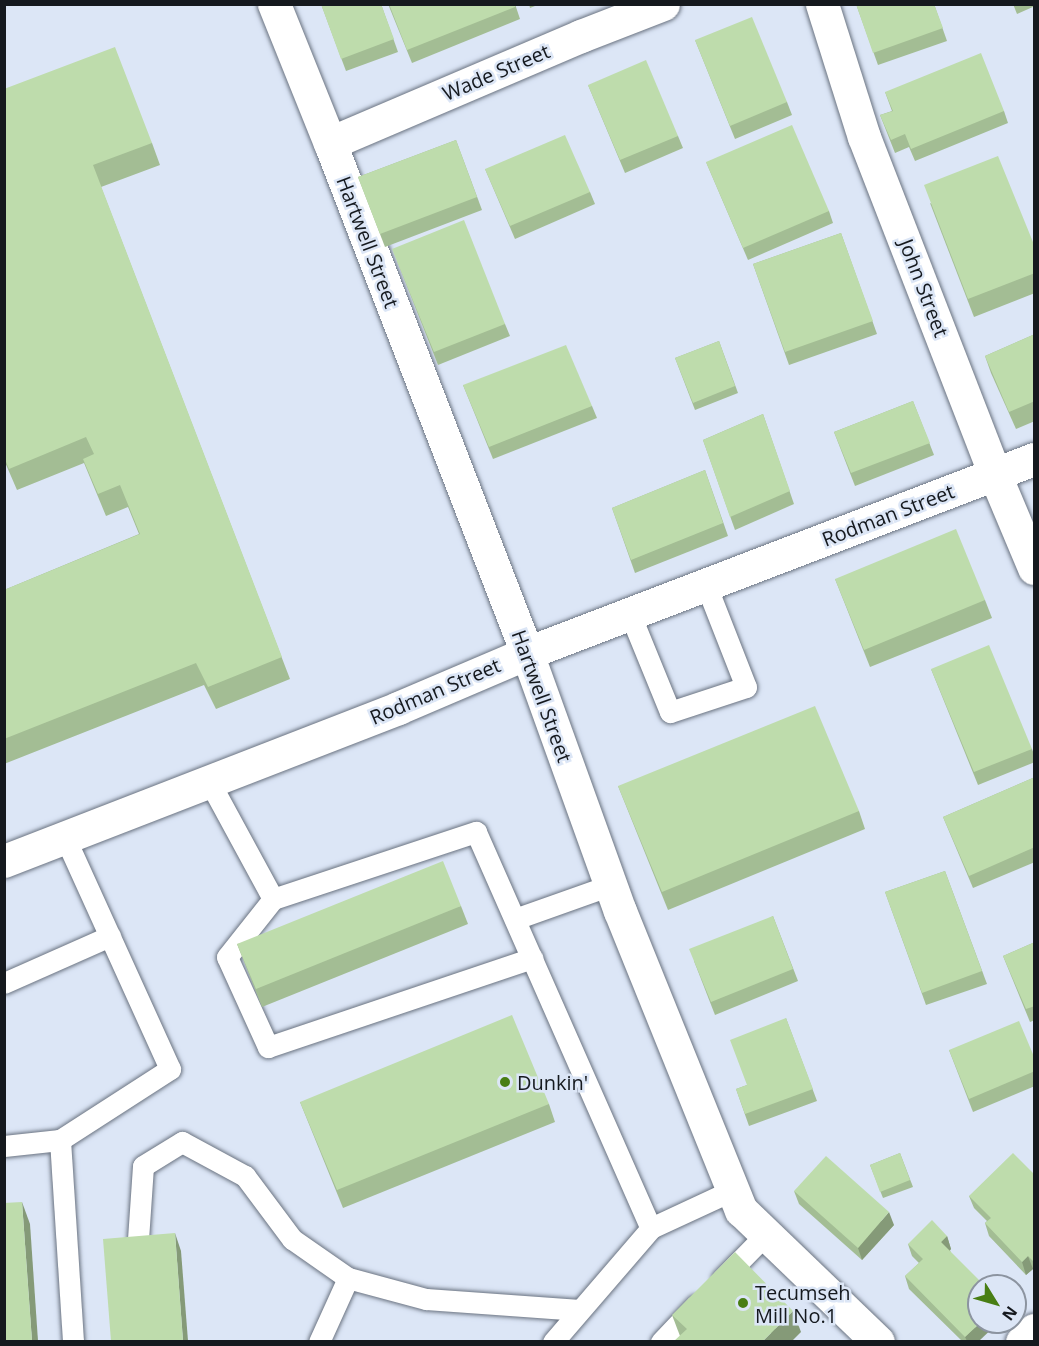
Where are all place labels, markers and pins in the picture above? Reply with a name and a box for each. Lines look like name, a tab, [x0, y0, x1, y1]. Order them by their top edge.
place label: Dunkin'	[517, 1070, 588, 1094]
marker: Dunkin'	[498, 1075, 512, 1089]
place label: Tecumseh Mill No.1	[755, 1280, 851, 1327]
marker: Tecumseh Mill No.1	[736, 1296, 750, 1310]

